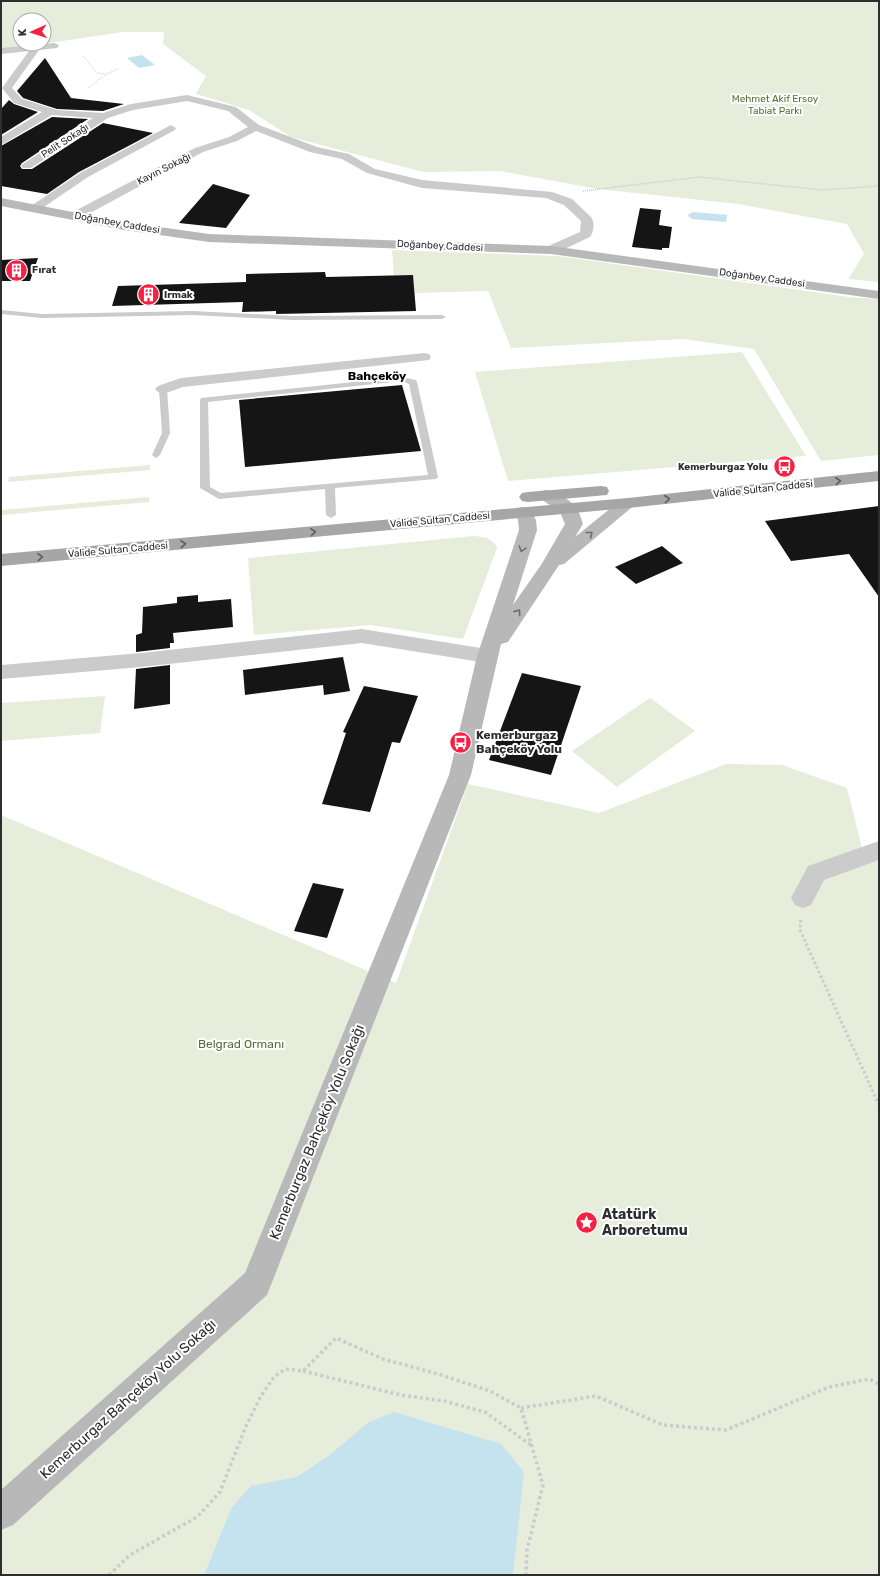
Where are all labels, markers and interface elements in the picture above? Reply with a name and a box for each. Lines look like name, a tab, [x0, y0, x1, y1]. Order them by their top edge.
north arrow	[12, 12, 52, 52]
text: K	[16, 28, 29, 36]
park label: Mehmet Akif Ersoy Tabiat Parkı	[732, 93, 819, 117]
street label: Pelit Sokağı	[39, 121, 91, 161]
street label: Kayın Sokağı	[135, 150, 193, 188]
street label: Doğanbey Caddesi	[73, 210, 161, 236]
street label: Doğanbey Caddesi	[397, 238, 483, 254]
building icon: Fırat	[4, 257, 30, 283]
place label: Fırat	[32, 264, 57, 276]
street label: Doğanbey Caddesi	[718, 266, 806, 290]
building icon: Irmak	[135, 282, 161, 308]
place label: Irmak	[164, 289, 193, 301]
district label: Bahçeköy	[348, 369, 406, 383]
bus stop icon: Kemerburgaz Yolu	[771, 454, 797, 480]
place label: Kemerburgaz Yolu	[678, 461, 768, 473]
one-way arrow	[835, 476, 841, 485]
street label: Valide Sultan Caddesi	[713, 478, 813, 500]
one-way arrow	[664, 495, 670, 504]
street label: Valide Sultan Caddesi	[390, 510, 490, 530]
one-way arrow	[310, 527, 316, 536]
one-way arrow	[586, 532, 593, 539]
one-way arrow	[180, 539, 186, 548]
street label: Valide Sultan Caddesi	[68, 540, 168, 560]
one-way arrow	[518, 546, 526, 553]
one-way arrow	[37, 552, 43, 561]
one-way arrow	[513, 610, 520, 617]
place label: Kemerburgaz Bahçeköy Yolu	[476, 728, 562, 756]
bus stop icon: Kemerburgaz Bahçeköy Yolu	[447, 729, 473, 755]
street label: Kemerburgaz Bahçeköy Yolu Sokağı	[266, 1022, 368, 1242]
park label: Belgrad Ormanı	[198, 1037, 284, 1051]
place label: Atatürk Arboretumu	[602, 1206, 688, 1239]
place icon: Atatürk Arboretumu	[574, 1209, 600, 1235]
street label: Kemerburgaz Bahçeköy Yolu Sokağı	[37, 1316, 219, 1482]

